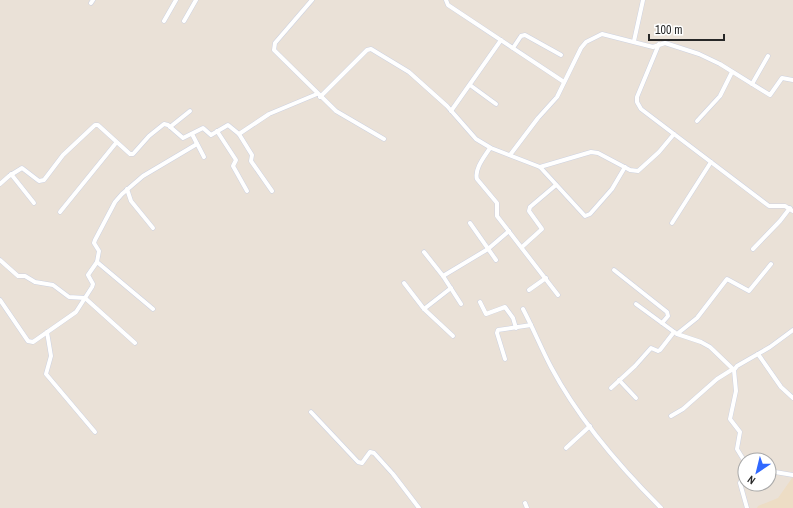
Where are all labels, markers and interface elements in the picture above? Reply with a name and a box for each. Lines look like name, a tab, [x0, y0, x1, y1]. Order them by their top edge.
scale bar	[649, 16, 724, 42]
text: 100 m	[655, 22, 682, 38]
north arrow	[737, 452, 777, 492]
text: N	[745, 473, 758, 488]

